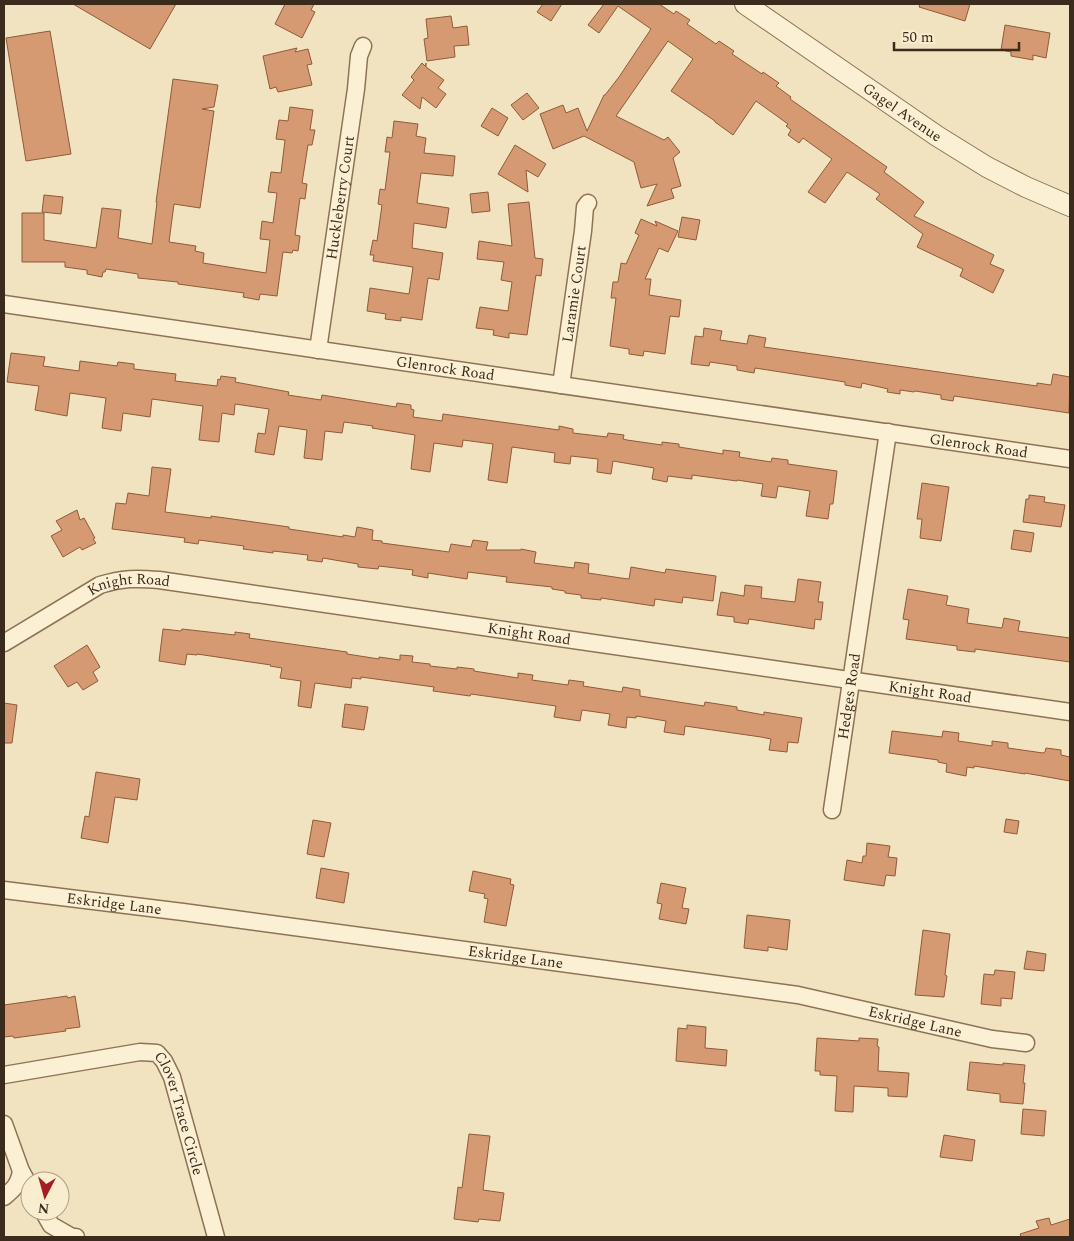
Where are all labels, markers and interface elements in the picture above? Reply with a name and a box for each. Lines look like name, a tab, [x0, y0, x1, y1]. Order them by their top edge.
scale bar	[894, 20, 1019, 52]
text: 50 m	[902, 26, 934, 49]
street label: Gagel Avenue	[858, 77, 946, 148]
street label: Huckleberry Court	[320, 134, 361, 261]
street label: Laramie Court	[556, 244, 592, 344]
street label: Glenrock Road	[395, 350, 496, 387]
street label: Glenrock Road	[928, 427, 1030, 464]
street label: Knight Road	[83, 567, 172, 602]
street label: Knight Road	[486, 616, 572, 651]
street label: Hedges Road	[831, 651, 867, 741]
street label: Knight Road	[887, 674, 973, 709]
street label: Eskridge Lane	[65, 886, 163, 921]
street label: Eskridge Lane	[467, 939, 565, 975]
street label: Eskridge Lane	[866, 1000, 964, 1043]
street label: Clover Trace Circle	[149, 1046, 210, 1178]
north arrow	[20, 1171, 70, 1221]
text: N	[37, 1197, 50, 1219]

